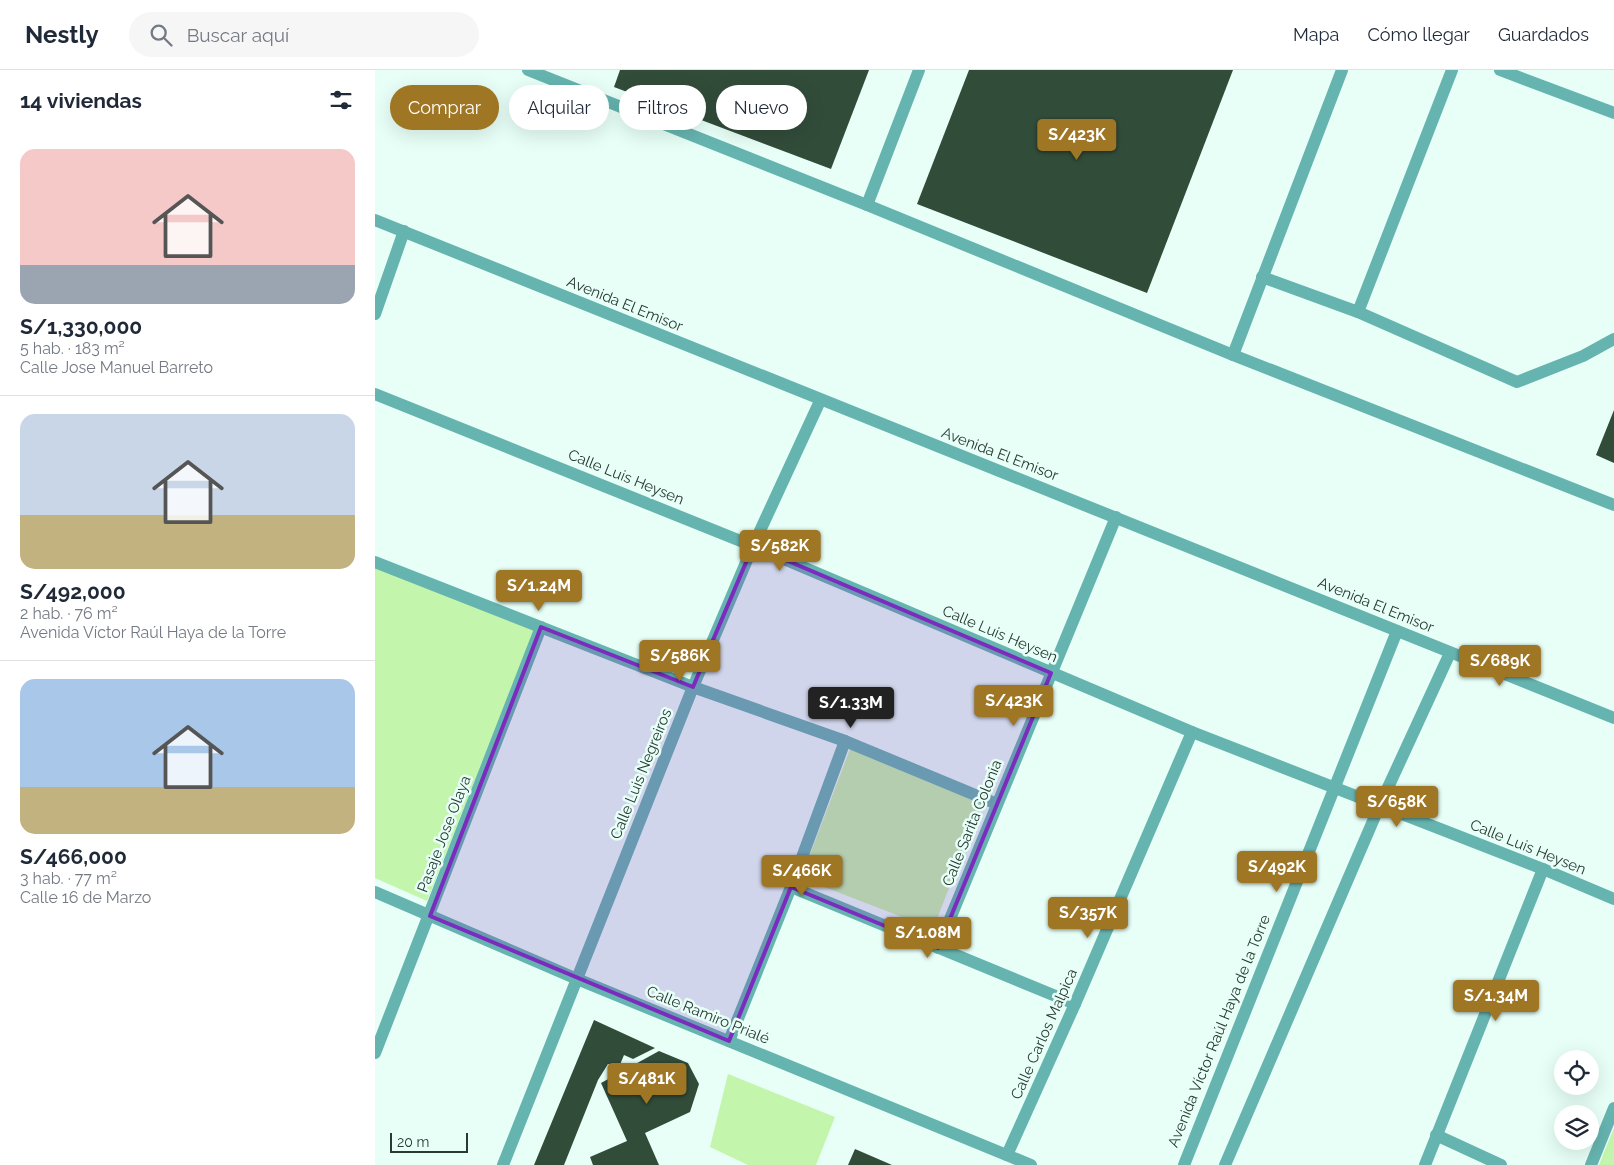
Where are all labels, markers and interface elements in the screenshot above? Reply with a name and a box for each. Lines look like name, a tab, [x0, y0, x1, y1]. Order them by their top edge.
search box	[129, 12, 479, 57]
text: Nestly	[25, 20, 99, 49]
icon: search	[147, 21, 175, 49]
text: Buscar aquí	[187, 24, 289, 46]
text: Mapa	[1293, 24, 1339, 45]
text: Cómo llegar	[1367, 24, 1470, 45]
text: Guardados	[1498, 24, 1589, 45]
chip: Comprar	[390, 85, 499, 130]
chip: Alquilar	[509, 85, 609, 130]
chip: Filtros	[619, 85, 706, 130]
chip: Nuevo	[716, 85, 807, 130]
icon: filters	[327, 86, 355, 114]
text: 14 viviendas	[20, 88, 142, 113]
pin: S/423K	[1036, 118, 1118, 161]
text: S/423K	[1048, 125, 1106, 144]
icon: home	[143, 181, 233, 271]
street label: Avenida El Emisor	[564, 272, 686, 336]
text: S/1,330,000	[20, 314, 142, 339]
text: 5 hab. · 183 m²	[20, 339, 125, 358]
text: Calle Jose Manuel Barreto	[20, 358, 213, 377]
street label: Avenida El Emisor	[939, 423, 1062, 485]
street label: Calle Luis Heysen	[565, 446, 687, 508]
icon: home	[143, 447, 233, 537]
pin: S/582K	[739, 530, 821, 572]
text: S/582K	[751, 536, 809, 555]
pin: S/1.24M	[493, 570, 585, 612]
street label: Avenida El Emisor	[1315, 573, 1437, 637]
text: S/1.24M	[507, 576, 571, 595]
text: S/492,000	[20, 579, 126, 604]
street label: Calle Luis Heysen	[940, 602, 1060, 666]
text: 2 hab. · 76 m²	[20, 604, 118, 623]
text: Avenida Víctor Raúl Haya de la Torre	[20, 623, 286, 642]
pin: S/586K	[639, 640, 721, 682]
pin: S/689K	[1459, 644, 1541, 687]
text: S/586K	[650, 646, 710, 665]
text: S/689K	[1470, 651, 1530, 670]
pin: S/423K	[973, 684, 1055, 727]
pin: S/1.33M	[805, 686, 897, 729]
text: S/423K	[985, 691, 1043, 710]
text: S/1.33M	[819, 693, 883, 712]
street label: Calle Luis Negreiros	[607, 706, 675, 842]
icon: home	[143, 712, 233, 802]
street label: Calle Sarita Colonia	[938, 757, 1006, 889]
street label: Pasaje Jose Olaya	[413, 773, 475, 895]
pin: S/658K	[1356, 786, 1438, 828]
text: S/658K	[1367, 792, 1427, 811]
street label: Calle Luis Heysen	[1467, 816, 1589, 878]
text: S/466,000	[20, 844, 127, 869]
pin: S/492K	[1236, 850, 1318, 893]
pin: S/466K	[761, 854, 843, 897]
text: S/492K	[1248, 857, 1306, 876]
text: S/466K	[773, 861, 831, 880]
text: 3 hab. · 77 m²	[20, 869, 117, 888]
text: Calle 16 de Marzo	[20, 888, 151, 907]
pin: S/357K	[1047, 896, 1129, 939]
text: S/357K	[1059, 903, 1117, 922]
street label: Avenida Víctor Raúl Haya de la Torre	[1164, 912, 1274, 1150]
pin: S/1.08M	[882, 916, 974, 959]
text: S/1.08M	[895, 923, 961, 942]
street label: Calle Carlos Malpica	[1007, 966, 1081, 1102]
pin: S/1.34M	[1450, 980, 1542, 1022]
street label: Calle Ramiro Prialé	[644, 982, 772, 1048]
text: S/1.34M	[1464, 986, 1528, 1005]
map controls	[1554, 1050, 1599, 1150]
button: locate	[1554, 1050, 1599, 1095]
pin: S/481K	[606, 1062, 688, 1105]
text: S/481K	[618, 1069, 676, 1088]
button: layers	[1554, 1105, 1599, 1150]
scale bar	[390, 1130, 467, 1153]
text: 20 m	[397, 1134, 429, 1150]

